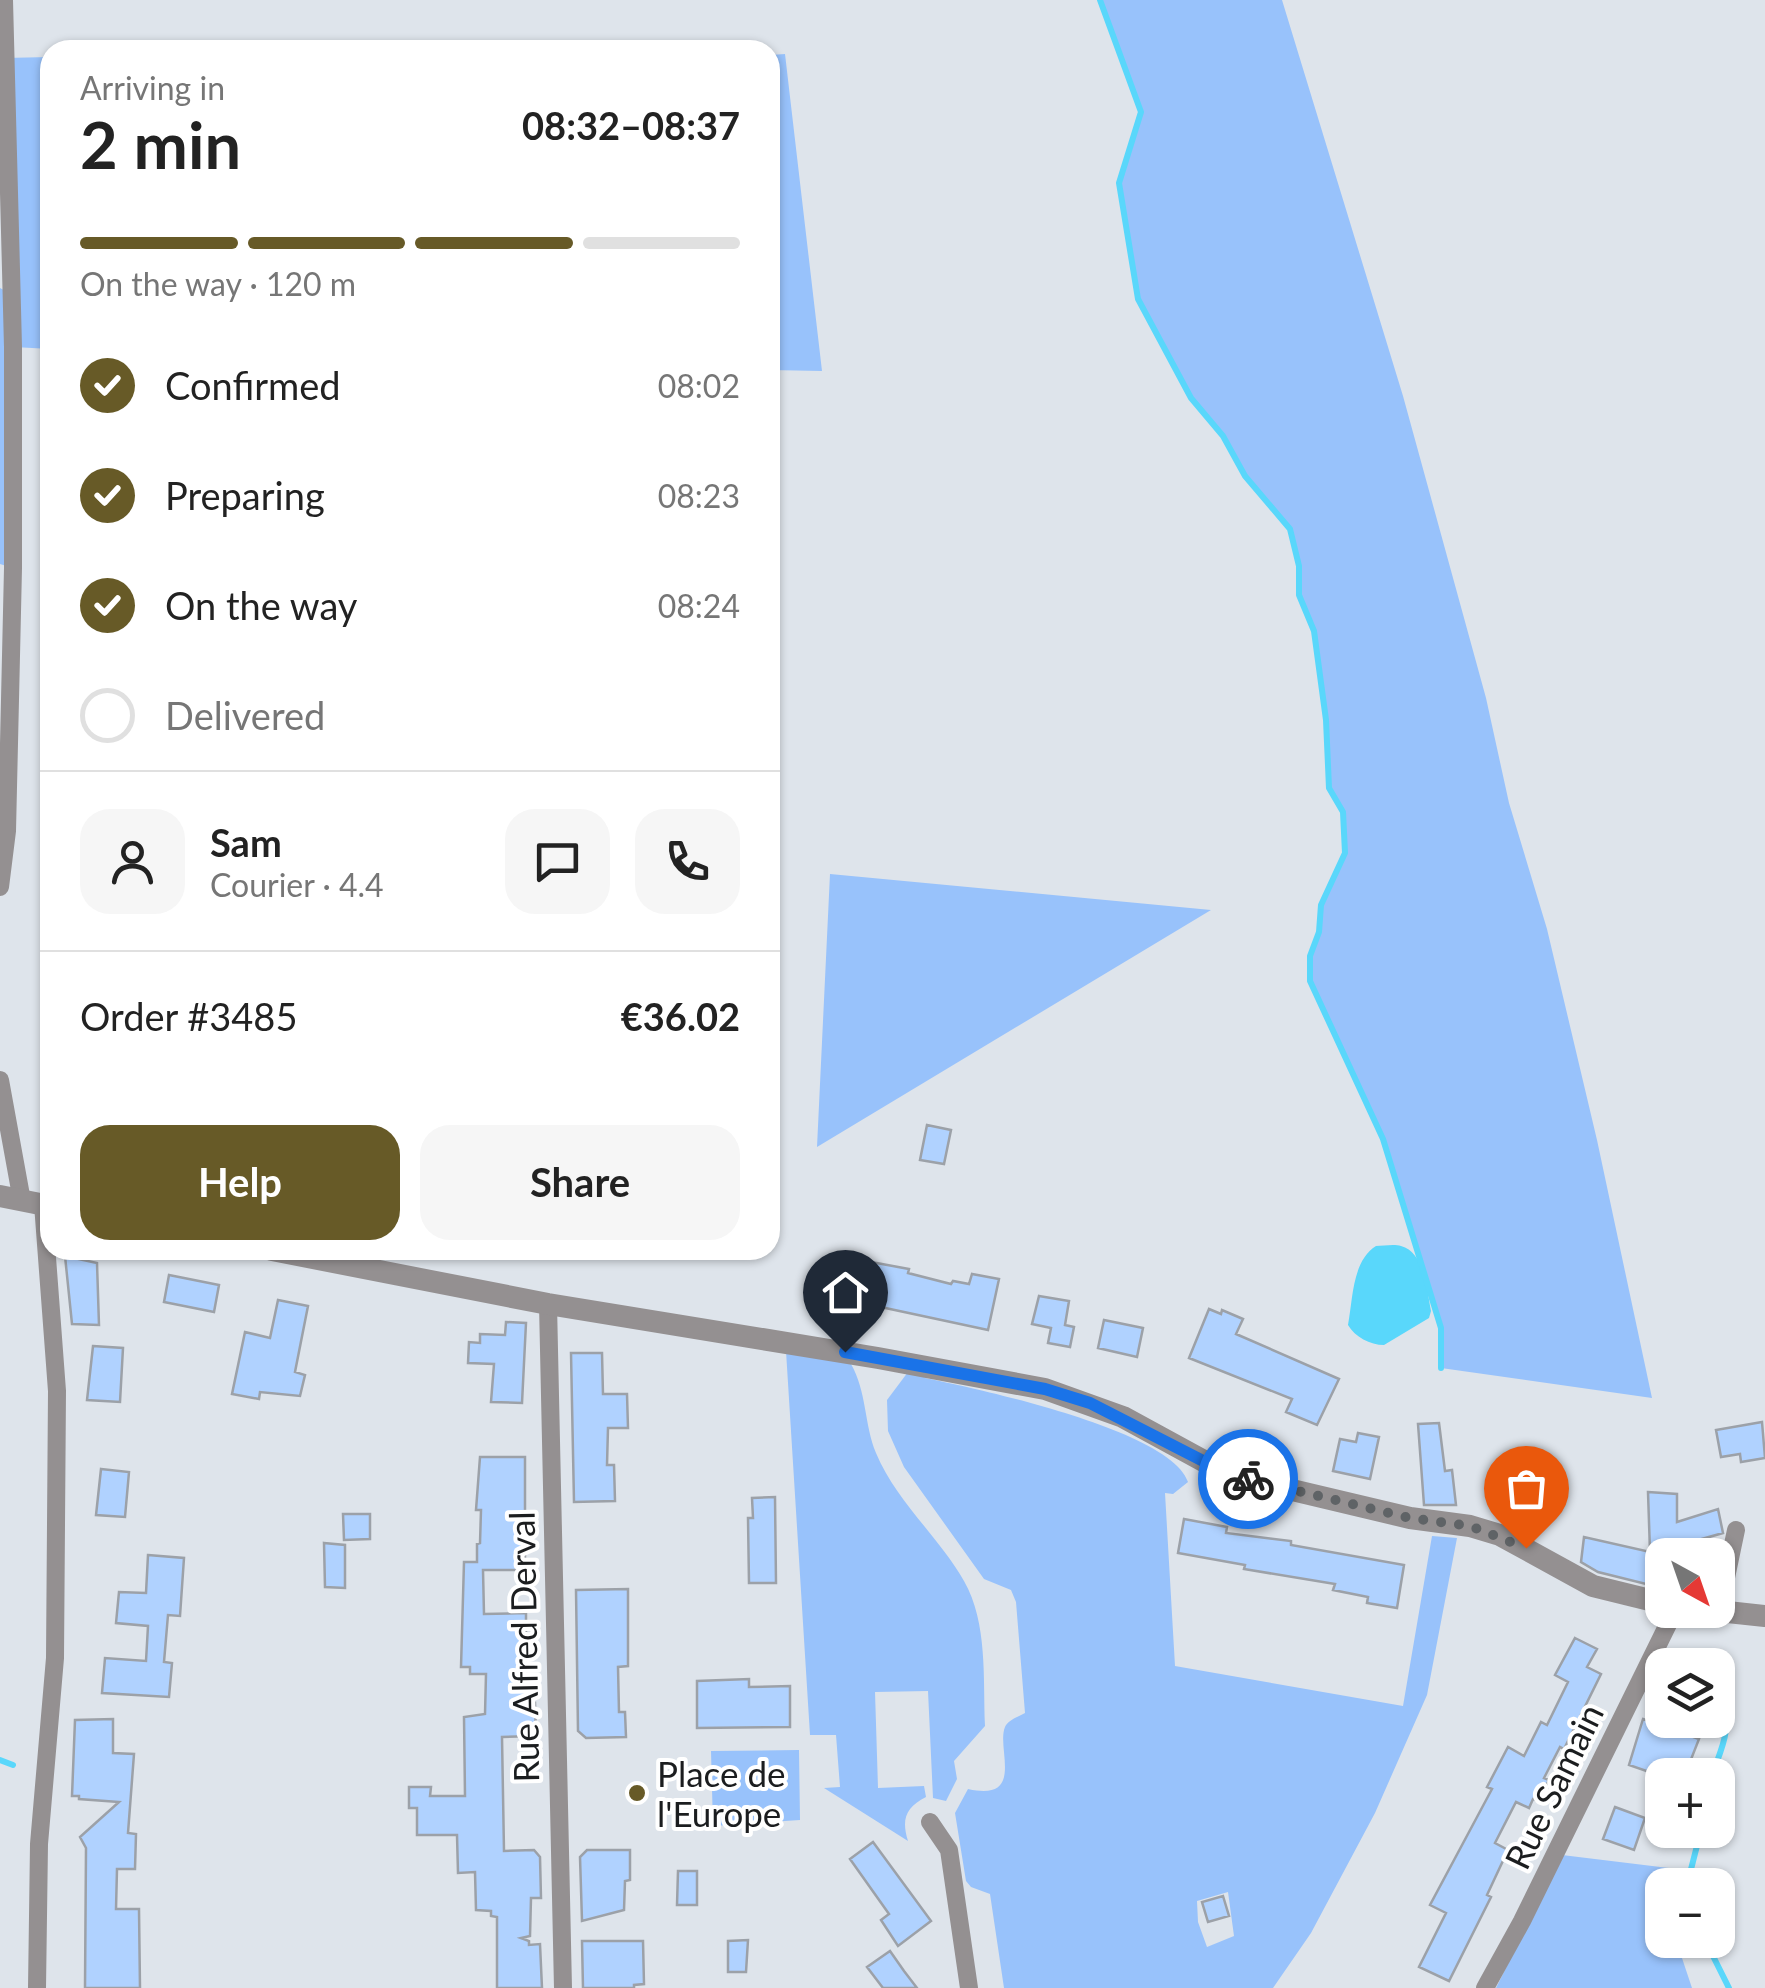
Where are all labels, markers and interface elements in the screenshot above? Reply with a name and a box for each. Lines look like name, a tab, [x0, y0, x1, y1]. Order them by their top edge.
text: Arriving in	[80, 68, 225, 107]
text: 08:32–08:37	[522, 102, 740, 148]
text: 2 min	[80, 105, 241, 183]
text: On the way · 120 m	[80, 264, 356, 303]
icon: check	[80, 358, 135, 413]
text: Confirmed	[165, 362, 341, 408]
text: 08:02	[658, 366, 740, 405]
icon: check	[80, 468, 135, 523]
text: Preparing	[165, 472, 325, 518]
text: 08:23	[658, 476, 740, 515]
icon: check	[80, 578, 135, 633]
text: On the way	[165, 582, 357, 628]
text: 08:24	[658, 586, 740, 625]
text: Delivered	[165, 692, 325, 738]
button: person	[80, 809, 185, 914]
button: chat	[505, 809, 610, 914]
button: phone	[635, 809, 740, 914]
text: Sam	[210, 819, 282, 865]
text: Courier · 4.4	[210, 865, 384, 904]
text: Order #3485	[80, 993, 297, 1039]
text: €36.02	[621, 993, 740, 1039]
button: Help	[80, 1125, 400, 1240]
button: Share	[420, 1125, 740, 1240]
pin	[803, 1250, 888, 1353]
icon: home	[818, 1265, 873, 1320]
courier	[1198, 1429, 1298, 1529]
pin	[1484, 1446, 1569, 1549]
icon: bike	[1221, 1452, 1276, 1507]
icon: bag	[1499, 1461, 1554, 1516]
street label: Rue Alfred Derval	[500, 1511, 546, 1783]
north arrow	[1645, 1538, 1735, 1628]
map controls	[1645, 1538, 1735, 1958]
button: layers	[1645, 1648, 1735, 1738]
street label: Rue Samain	[1495, 1697, 1611, 1875]
place label: Place de l'Europe	[657, 1752, 786, 1834]
button: +	[1645, 1758, 1735, 1848]
marker: Place de l'Europe	[626, 1782, 648, 1804]
button: −	[1645, 1868, 1735, 1958]

